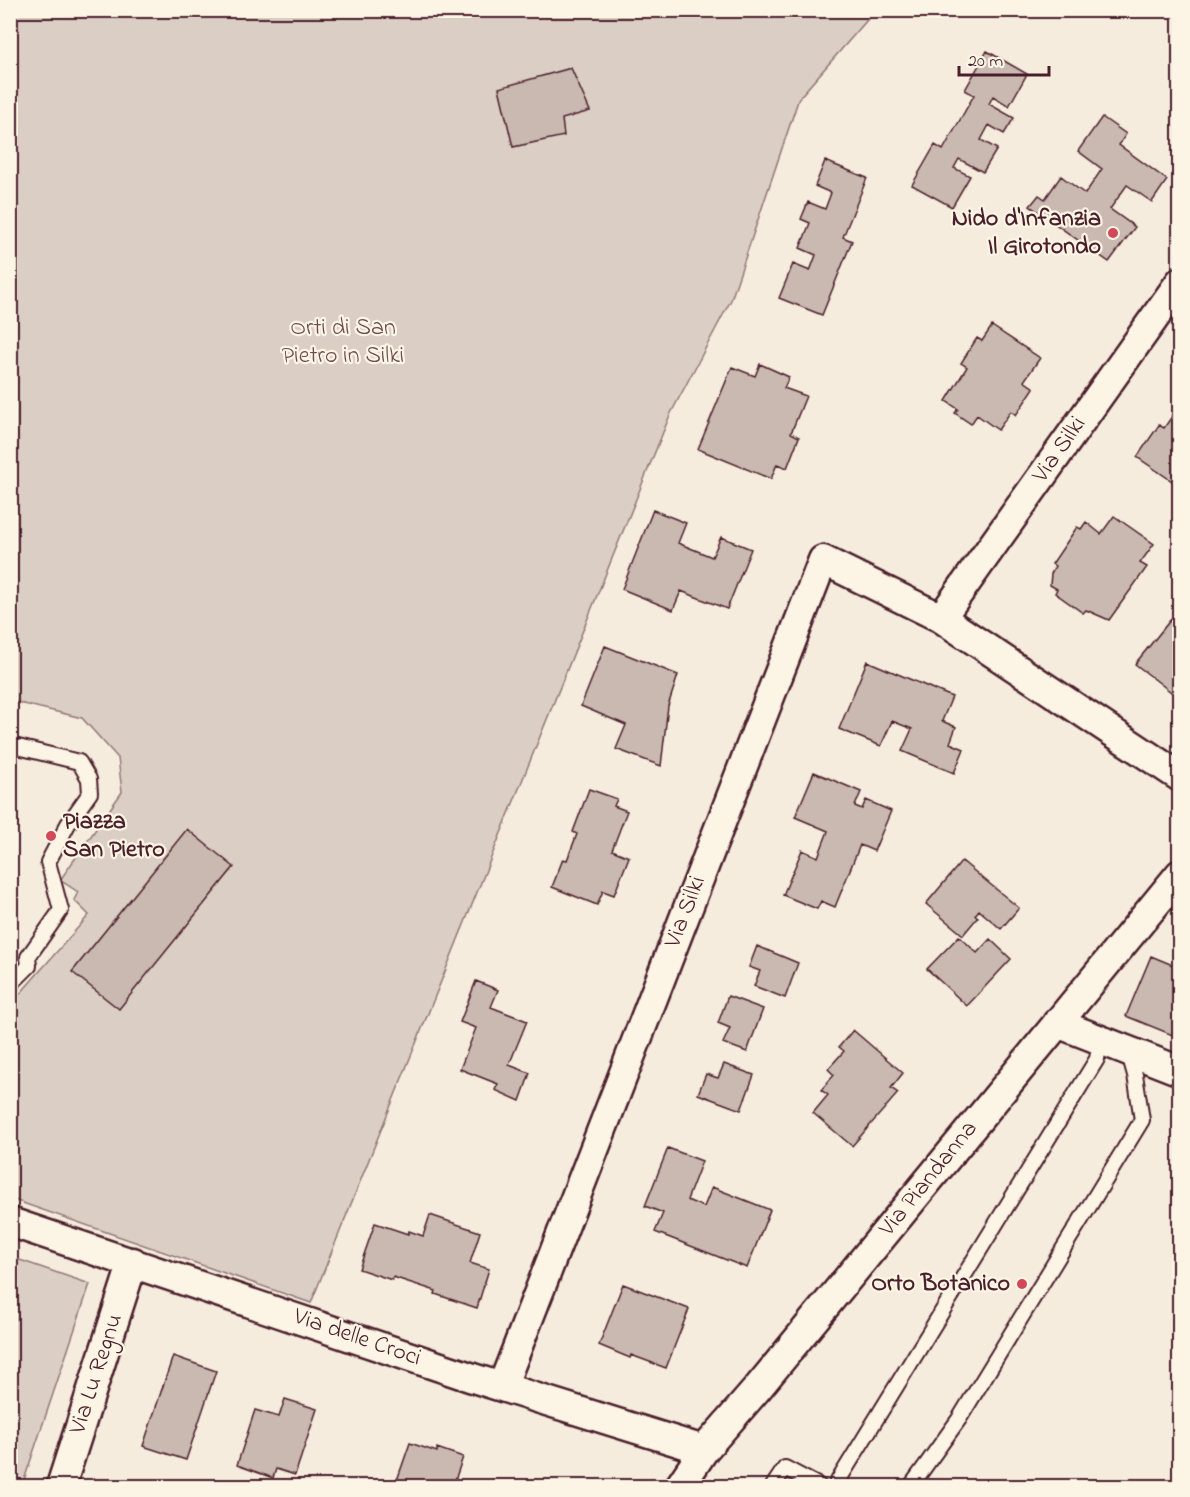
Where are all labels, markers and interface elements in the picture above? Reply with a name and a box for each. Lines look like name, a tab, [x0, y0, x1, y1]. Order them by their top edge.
scale bar	[959, 39, 1049, 77]
text: 20 m	[968, 49, 1003, 75]
place label: Nido d'Infanzia Il Girotondo	[952, 202, 1101, 265]
marker: Nido d'Infanzia Il Girotondo	[1106, 226, 1120, 240]
park label: Orti di San Pietro in Silki	[282, 311, 404, 374]
street label: Via Silki	[1024, 410, 1096, 491]
place label: Piazza San Pietro	[63, 805, 165, 868]
marker: Piazza San Pietro	[44, 829, 58, 843]
street label: Via Silki	[656, 871, 716, 954]
street label: Via Piandanna	[871, 1113, 987, 1245]
place label: Orto Botanico	[871, 1267, 1010, 1302]
marker: Orto Botanico	[1015, 1277, 1029, 1291]
street label: Via delle Croci	[288, 1299, 426, 1376]
street label: Via Lu Regnu	[61, 1309, 133, 1440]

